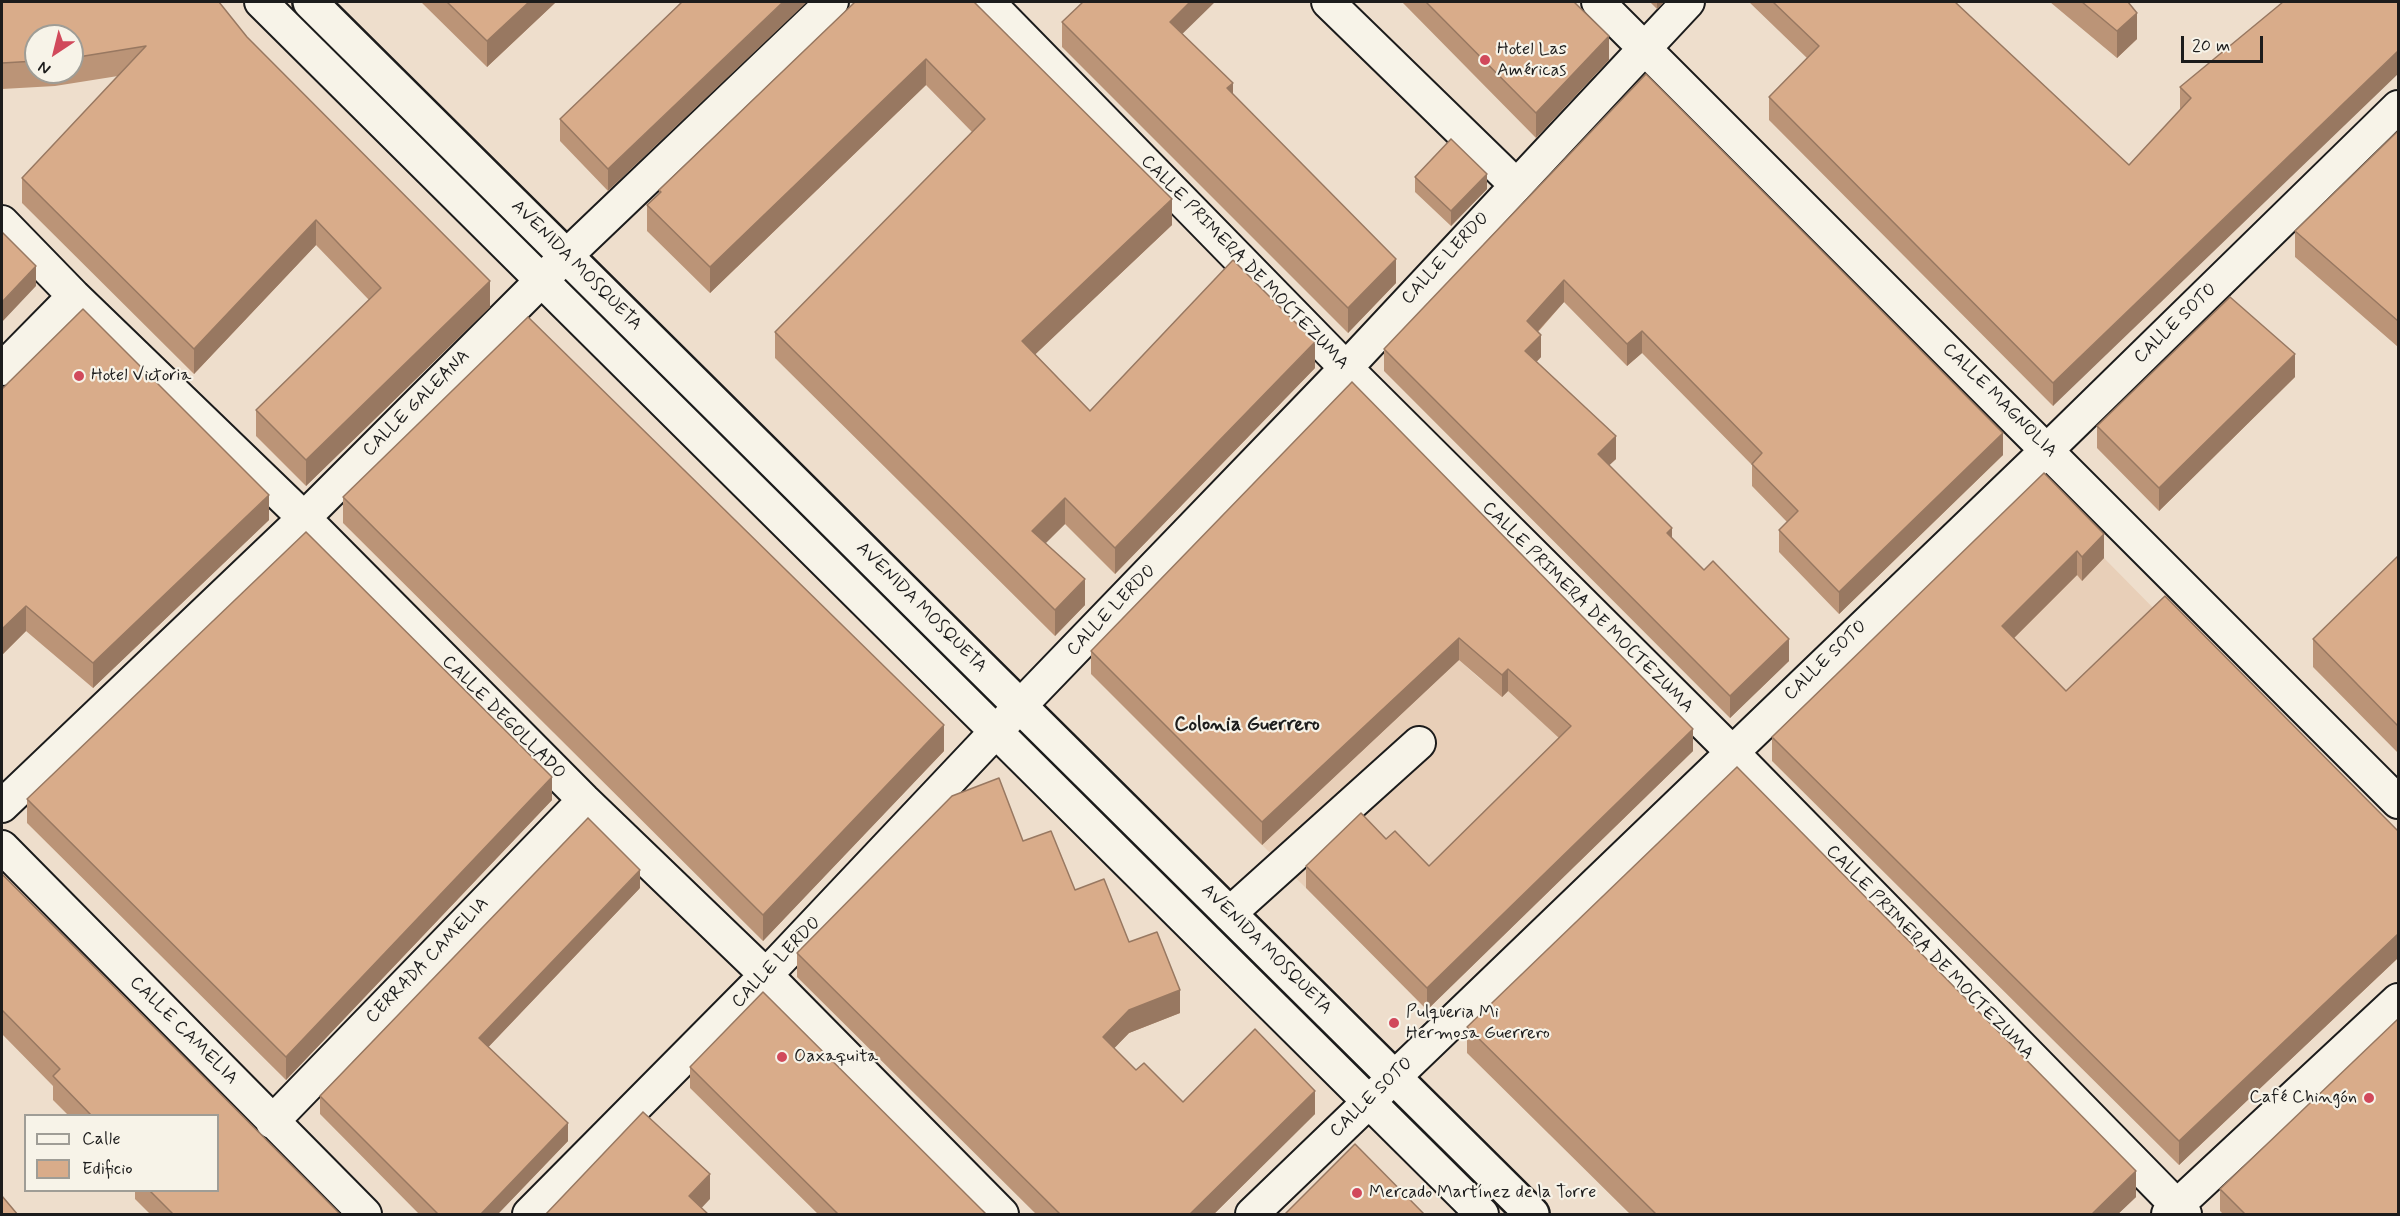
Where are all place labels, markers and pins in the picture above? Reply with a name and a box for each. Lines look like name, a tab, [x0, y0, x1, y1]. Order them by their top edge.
place label: Hotel Las Américas	[1497, 39, 1567, 82]
marker: Hotel Las Américas	[1478, 53, 1492, 67]
place label: Hotel Victoria	[91, 365, 191, 387]
marker: Hotel Victoria	[72, 369, 86, 383]
place label: Pulqueria Mi Hermosa Guerrero	[1406, 1002, 1550, 1044]
marker: Pulqueria Mi Hermosa Guerrero	[1387, 1016, 1401, 1030]
place label: Oaxaquita	[794, 1046, 878, 1068]
marker: Oaxaquita	[775, 1050, 789, 1064]
place label: Café Chingón	[2249, 1087, 2357, 1109]
marker: Café Chingón	[2362, 1091, 2376, 1105]
place label: Mercado Martínez de la Torre	[1369, 1182, 1596, 1204]
marker: Mercado Martínez de la Torre	[1350, 1186, 1364, 1200]

